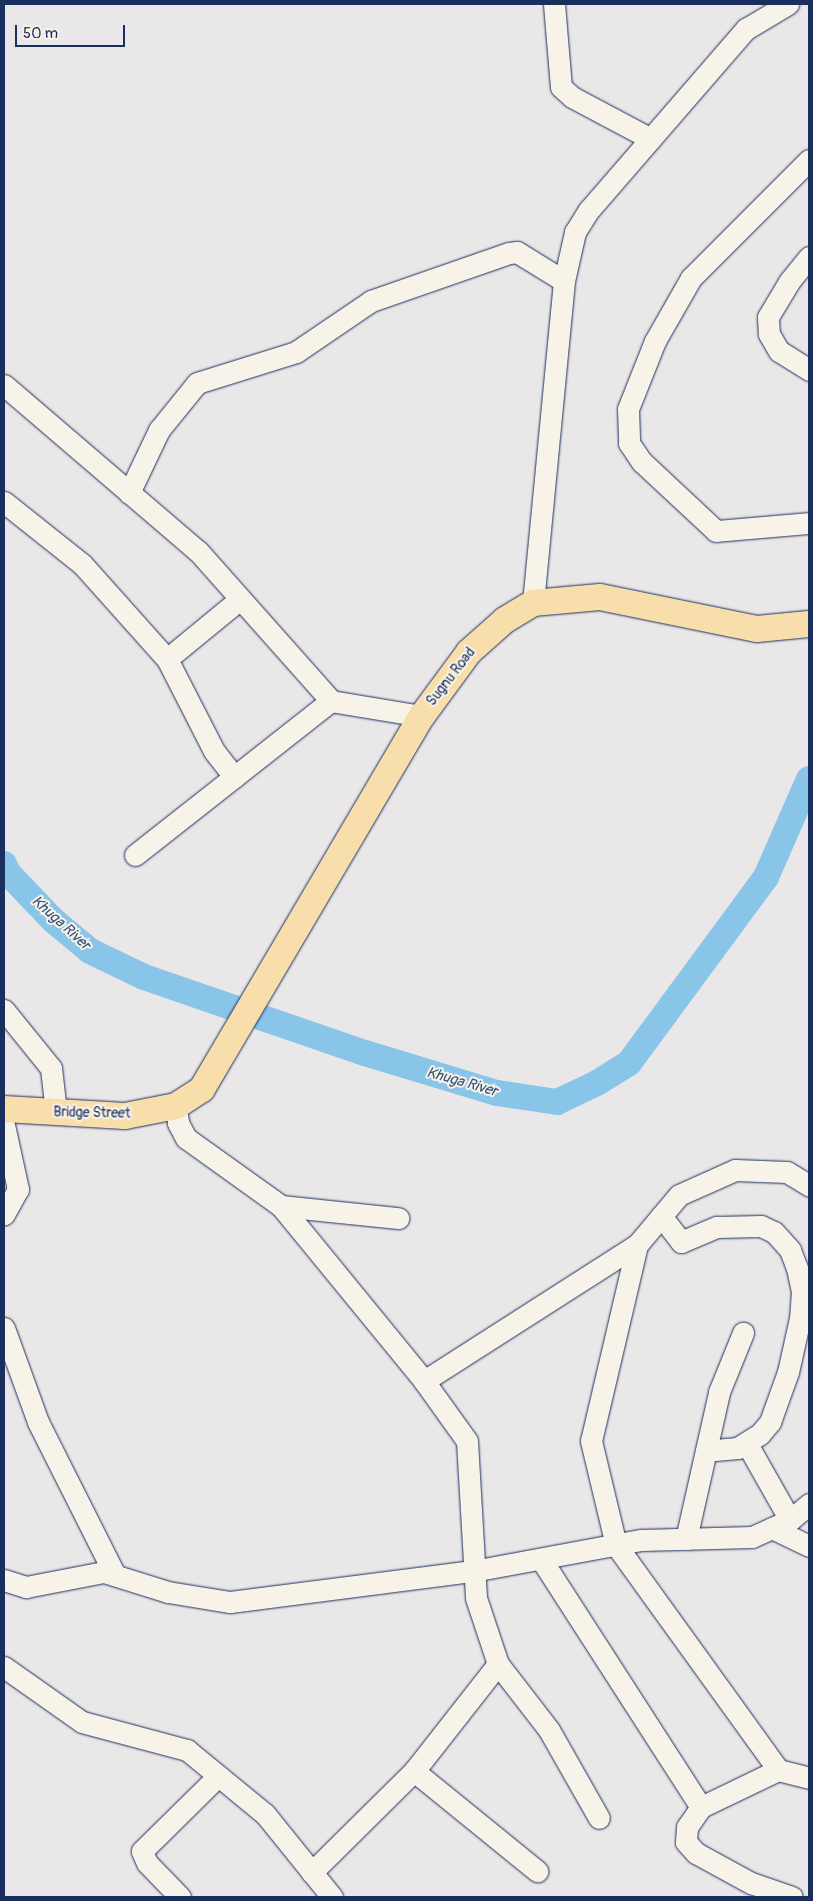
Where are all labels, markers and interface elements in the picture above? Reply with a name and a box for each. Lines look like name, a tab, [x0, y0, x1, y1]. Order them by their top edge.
scale bar	[18, 15, 128, 47]
text: 50 m	[23, 24, 58, 43]
street label: Sugnu Road	[423, 645, 479, 709]
water label: Khuga River	[28, 892, 94, 954]
water label: Khuga River	[425, 1063, 499, 1101]
street label: Bridge Street	[53, 1104, 131, 1122]

